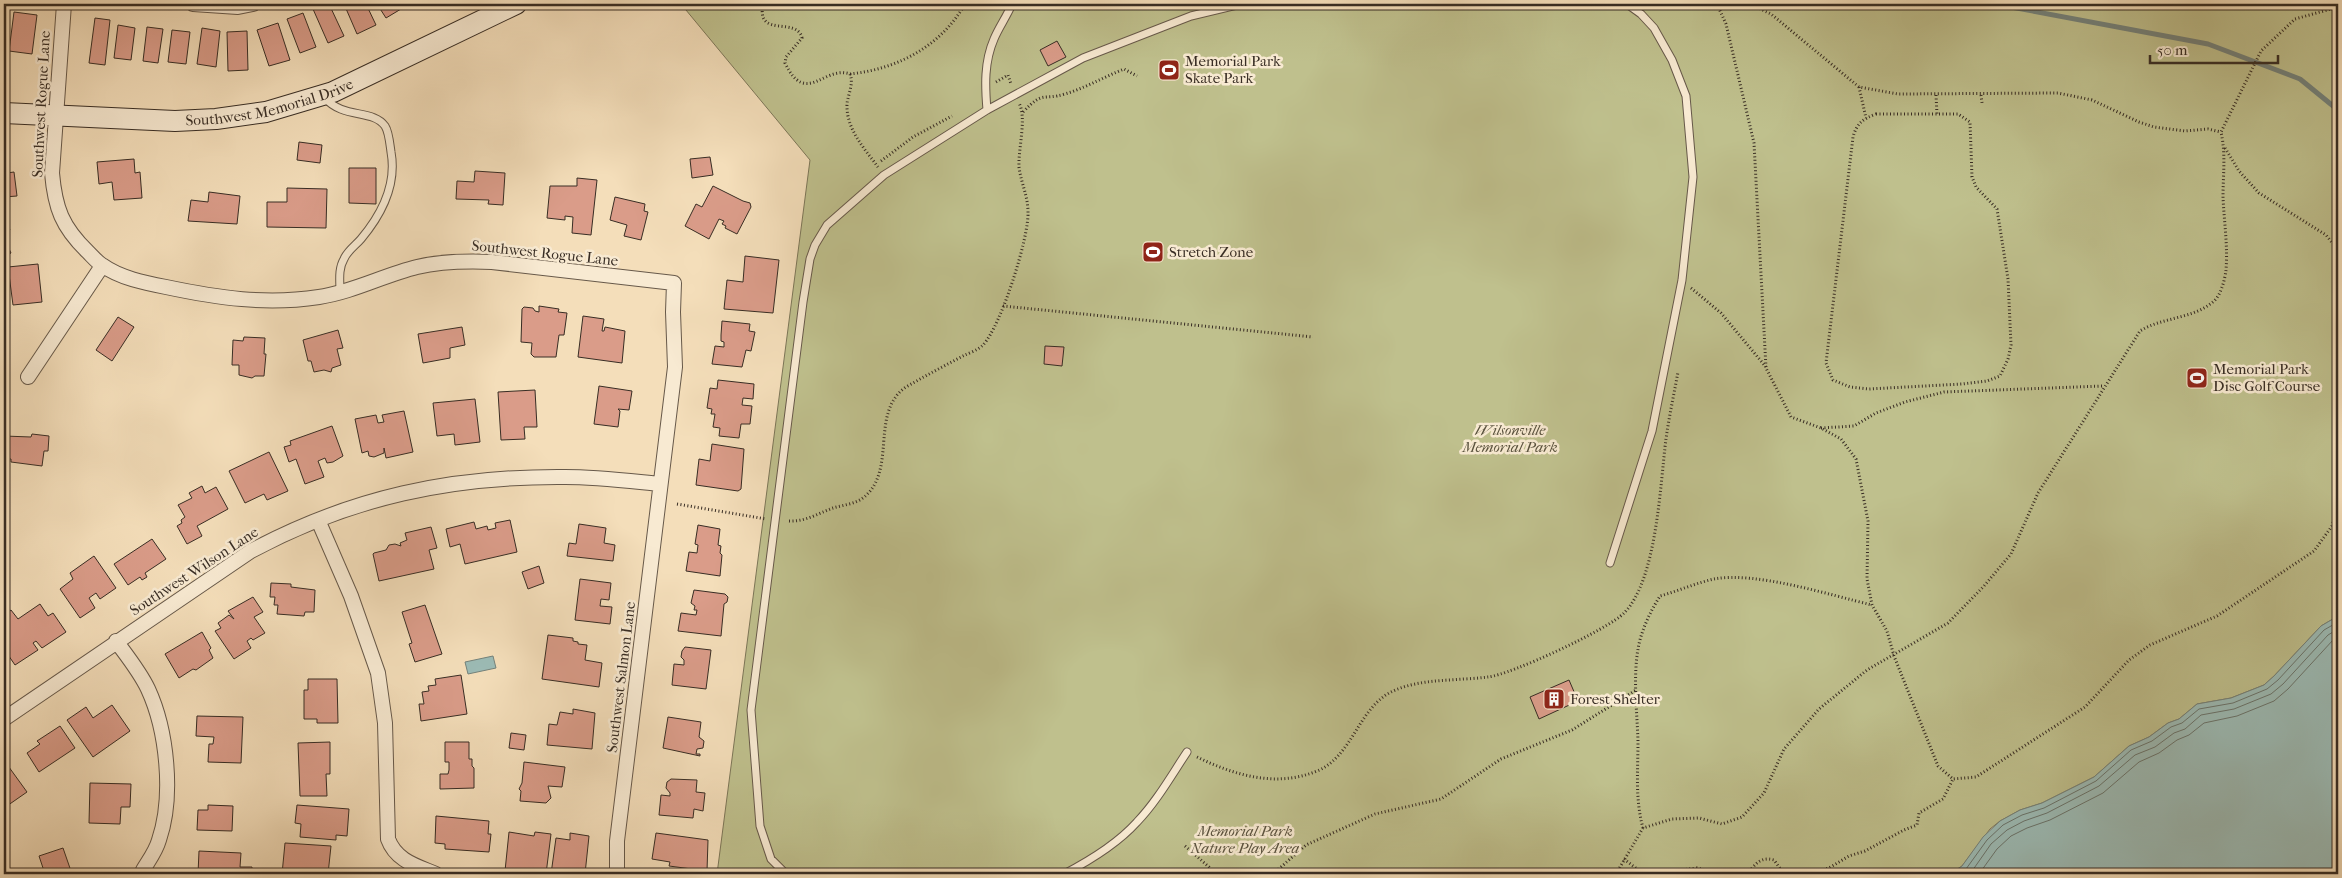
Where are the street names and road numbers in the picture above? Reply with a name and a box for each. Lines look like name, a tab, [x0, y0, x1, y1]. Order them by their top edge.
street label: Southwest Rogue Lane	[28, 29, 54, 178]
street label: Southwest Memorial Drive	[185, 74, 357, 129]
street label: Southwest Rogue Lane	[471, 236, 620, 270]
street label: Southwest Wilson Lane	[126, 522, 262, 619]
street label: Southwest Salmon Lane	[603, 600, 639, 754]

